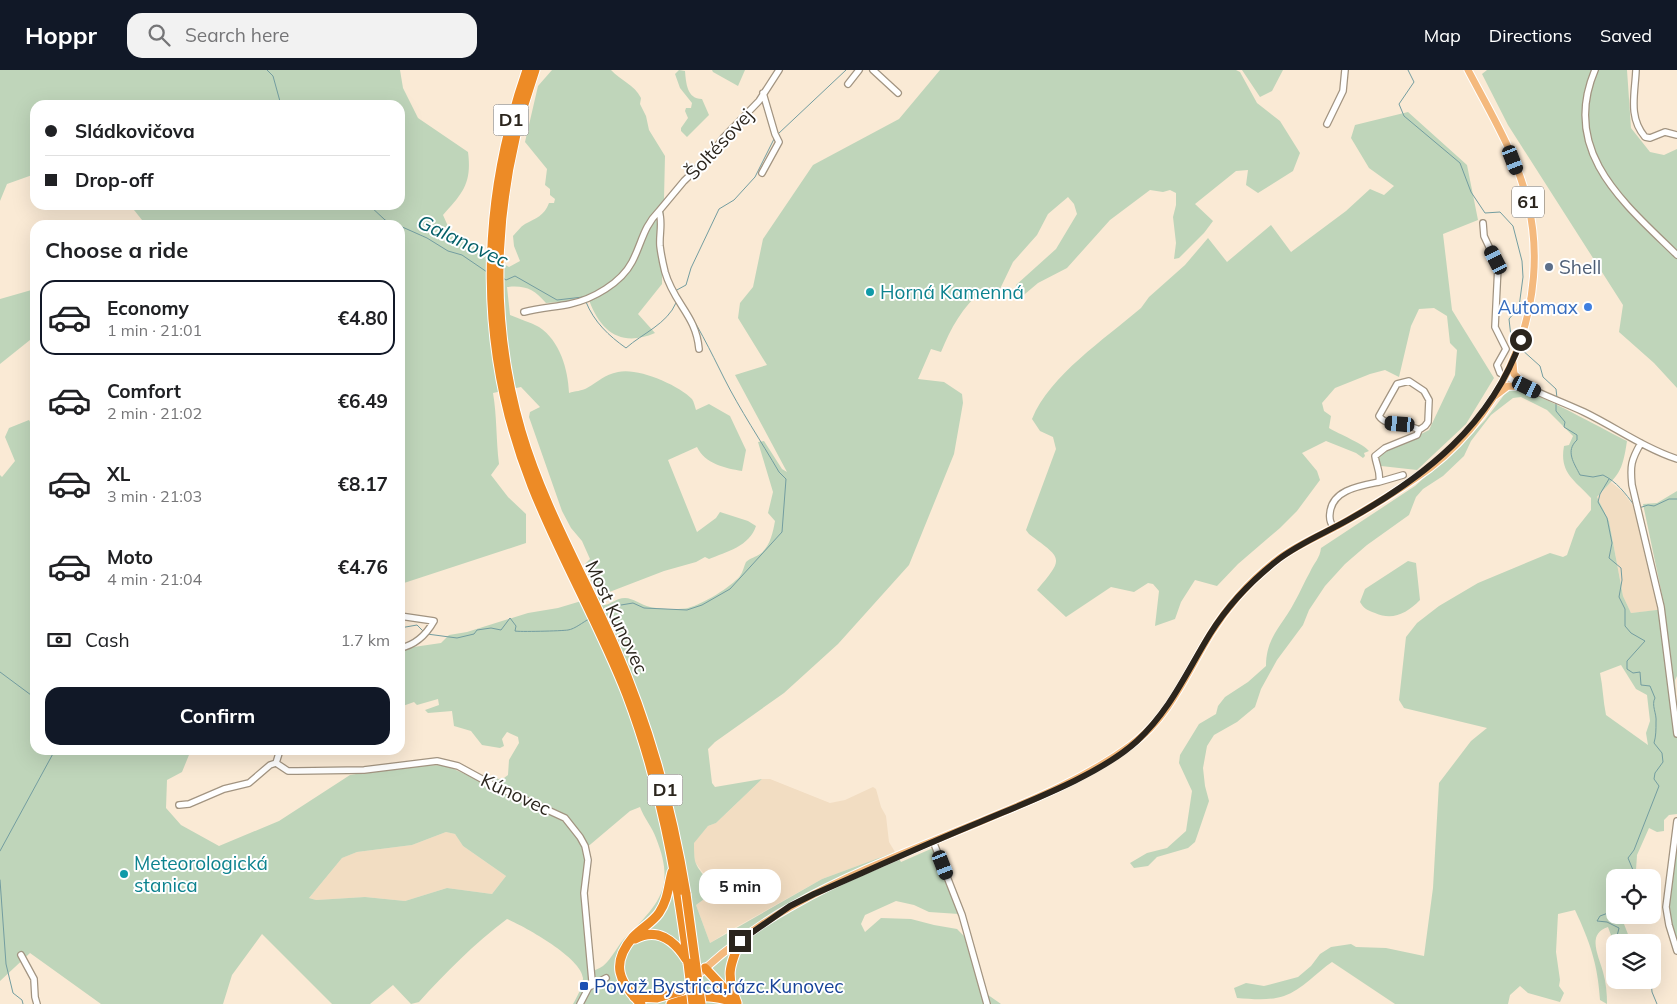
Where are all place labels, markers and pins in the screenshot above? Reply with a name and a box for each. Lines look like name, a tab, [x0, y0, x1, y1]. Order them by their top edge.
place label: Shell	[1559, 255, 1601, 279]
marker: Shell	[1543, 261, 1555, 273]
place label: Horná Kamenná	[880, 280, 1024, 304]
marker: Horná Kamenná	[864, 286, 876, 298]
place label: Automax	[1497, 295, 1578, 319]
marker: Automax	[1582, 301, 1594, 313]
place label: Meteorologická stanica	[134, 851, 268, 897]
marker: Meteorologická stanica	[118, 868, 130, 880]
place label: Považ.Bystrica,rázc.Kunovec	[594, 974, 844, 998]
marker: Považ.Bystrica,rázc.Kunovec	[578, 980, 590, 992]

